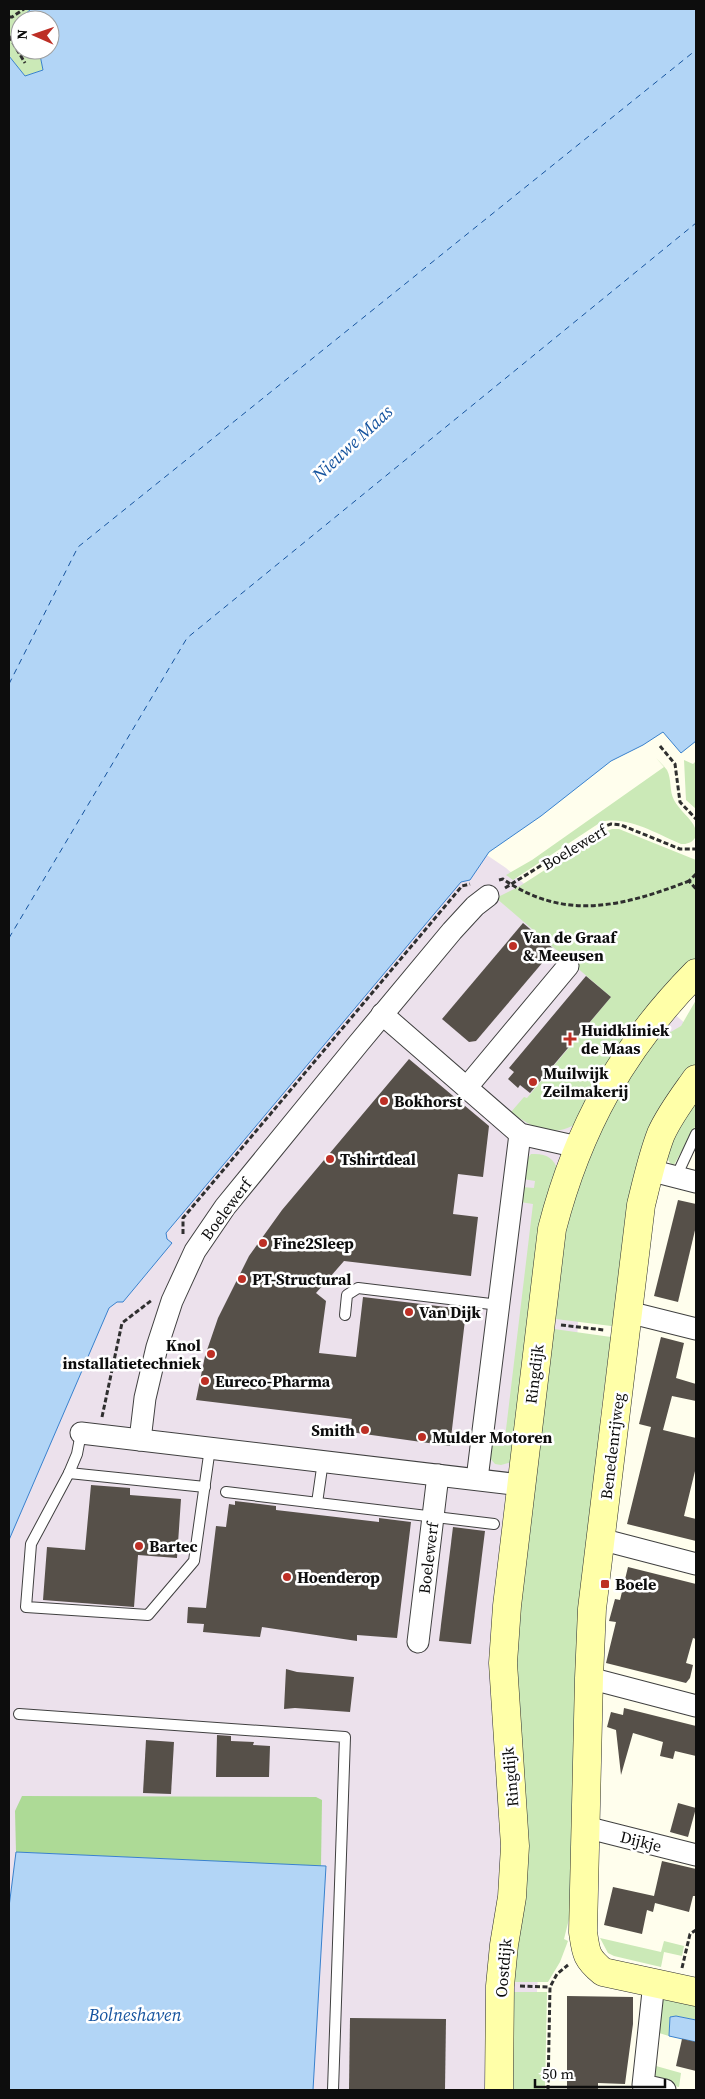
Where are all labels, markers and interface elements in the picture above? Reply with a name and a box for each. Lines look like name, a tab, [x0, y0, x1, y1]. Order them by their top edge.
north arrow	[10, 10, 60, 60]
text: N	[12, 29, 32, 40]
water label: Nieuwe Maas	[305, 399, 398, 488]
street label: Boelewerf	[537, 818, 612, 875]
place label: Van de Graaf & Meeusen	[523, 926, 618, 966]
marker: Van de Graaf & Meeusen	[507, 940, 519, 952]
place label: Huidkliniek de Maas	[581, 1019, 670, 1059]
marker: Huidkliniek de Maas	[563, 1032, 577, 1046]
place label: Muilwijk Zeilmakerij	[543, 1062, 628, 1102]
marker: Muilwijk Zeilmakerij	[527, 1076, 539, 1088]
place label: Bokhorst	[394, 1090, 463, 1112]
marker: Bokhorst	[378, 1095, 390, 1107]
place label: Tshirtdeal	[340, 1148, 416, 1170]
marker: Tshirtdeal	[324, 1153, 336, 1165]
street label: Boelewerf	[196, 1173, 257, 1244]
place label: Fine2Sleep	[273, 1232, 354, 1254]
marker: Fine2Sleep	[257, 1237, 269, 1249]
place label: PT-Structural	[252, 1268, 352, 1290]
marker: PT-Structural	[236, 1273, 248, 1285]
place label: Van Dijk	[419, 1301, 481, 1323]
marker: Van Dijk	[403, 1306, 415, 1318]
place label: Knol installatietechniek	[63, 1334, 201, 1374]
street label: Ringdijk	[519, 1343, 549, 1405]
marker: Knol installatietechniek	[205, 1348, 217, 1360]
place label: Eureco-Pharma	[215, 1370, 331, 1392]
marker: Eureco-Pharma	[199, 1375, 211, 1387]
street label: Benedenrijweg	[595, 1391, 629, 1501]
place label: Smith	[311, 1419, 355, 1441]
marker: Smith	[359, 1424, 371, 1436]
place label: Mulder Motoren	[432, 1426, 552, 1448]
marker: Mulder Motoren	[416, 1431, 428, 1443]
street label: Boelewerf	[413, 1520, 443, 1595]
place label: Bartec	[149, 1535, 198, 1557]
marker: Bartec	[133, 1540, 145, 1552]
place label: Hoenderop	[297, 1566, 380, 1588]
marker: Hoenderop	[281, 1571, 293, 1583]
place label: Boele	[615, 1573, 656, 1595]
marker: Boele	[599, 1578, 611, 1590]
street label: Ringdijk	[496, 1746, 524, 1808]
street label: Dijkje	[618, 1825, 664, 1857]
street label: Oostdijk	[489, 1937, 517, 1998]
water label: Bolneshaven	[87, 2002, 182, 2027]
scale bar	[535, 2056, 665, 2088]
text: 50 m	[542, 2063, 574, 2084]

